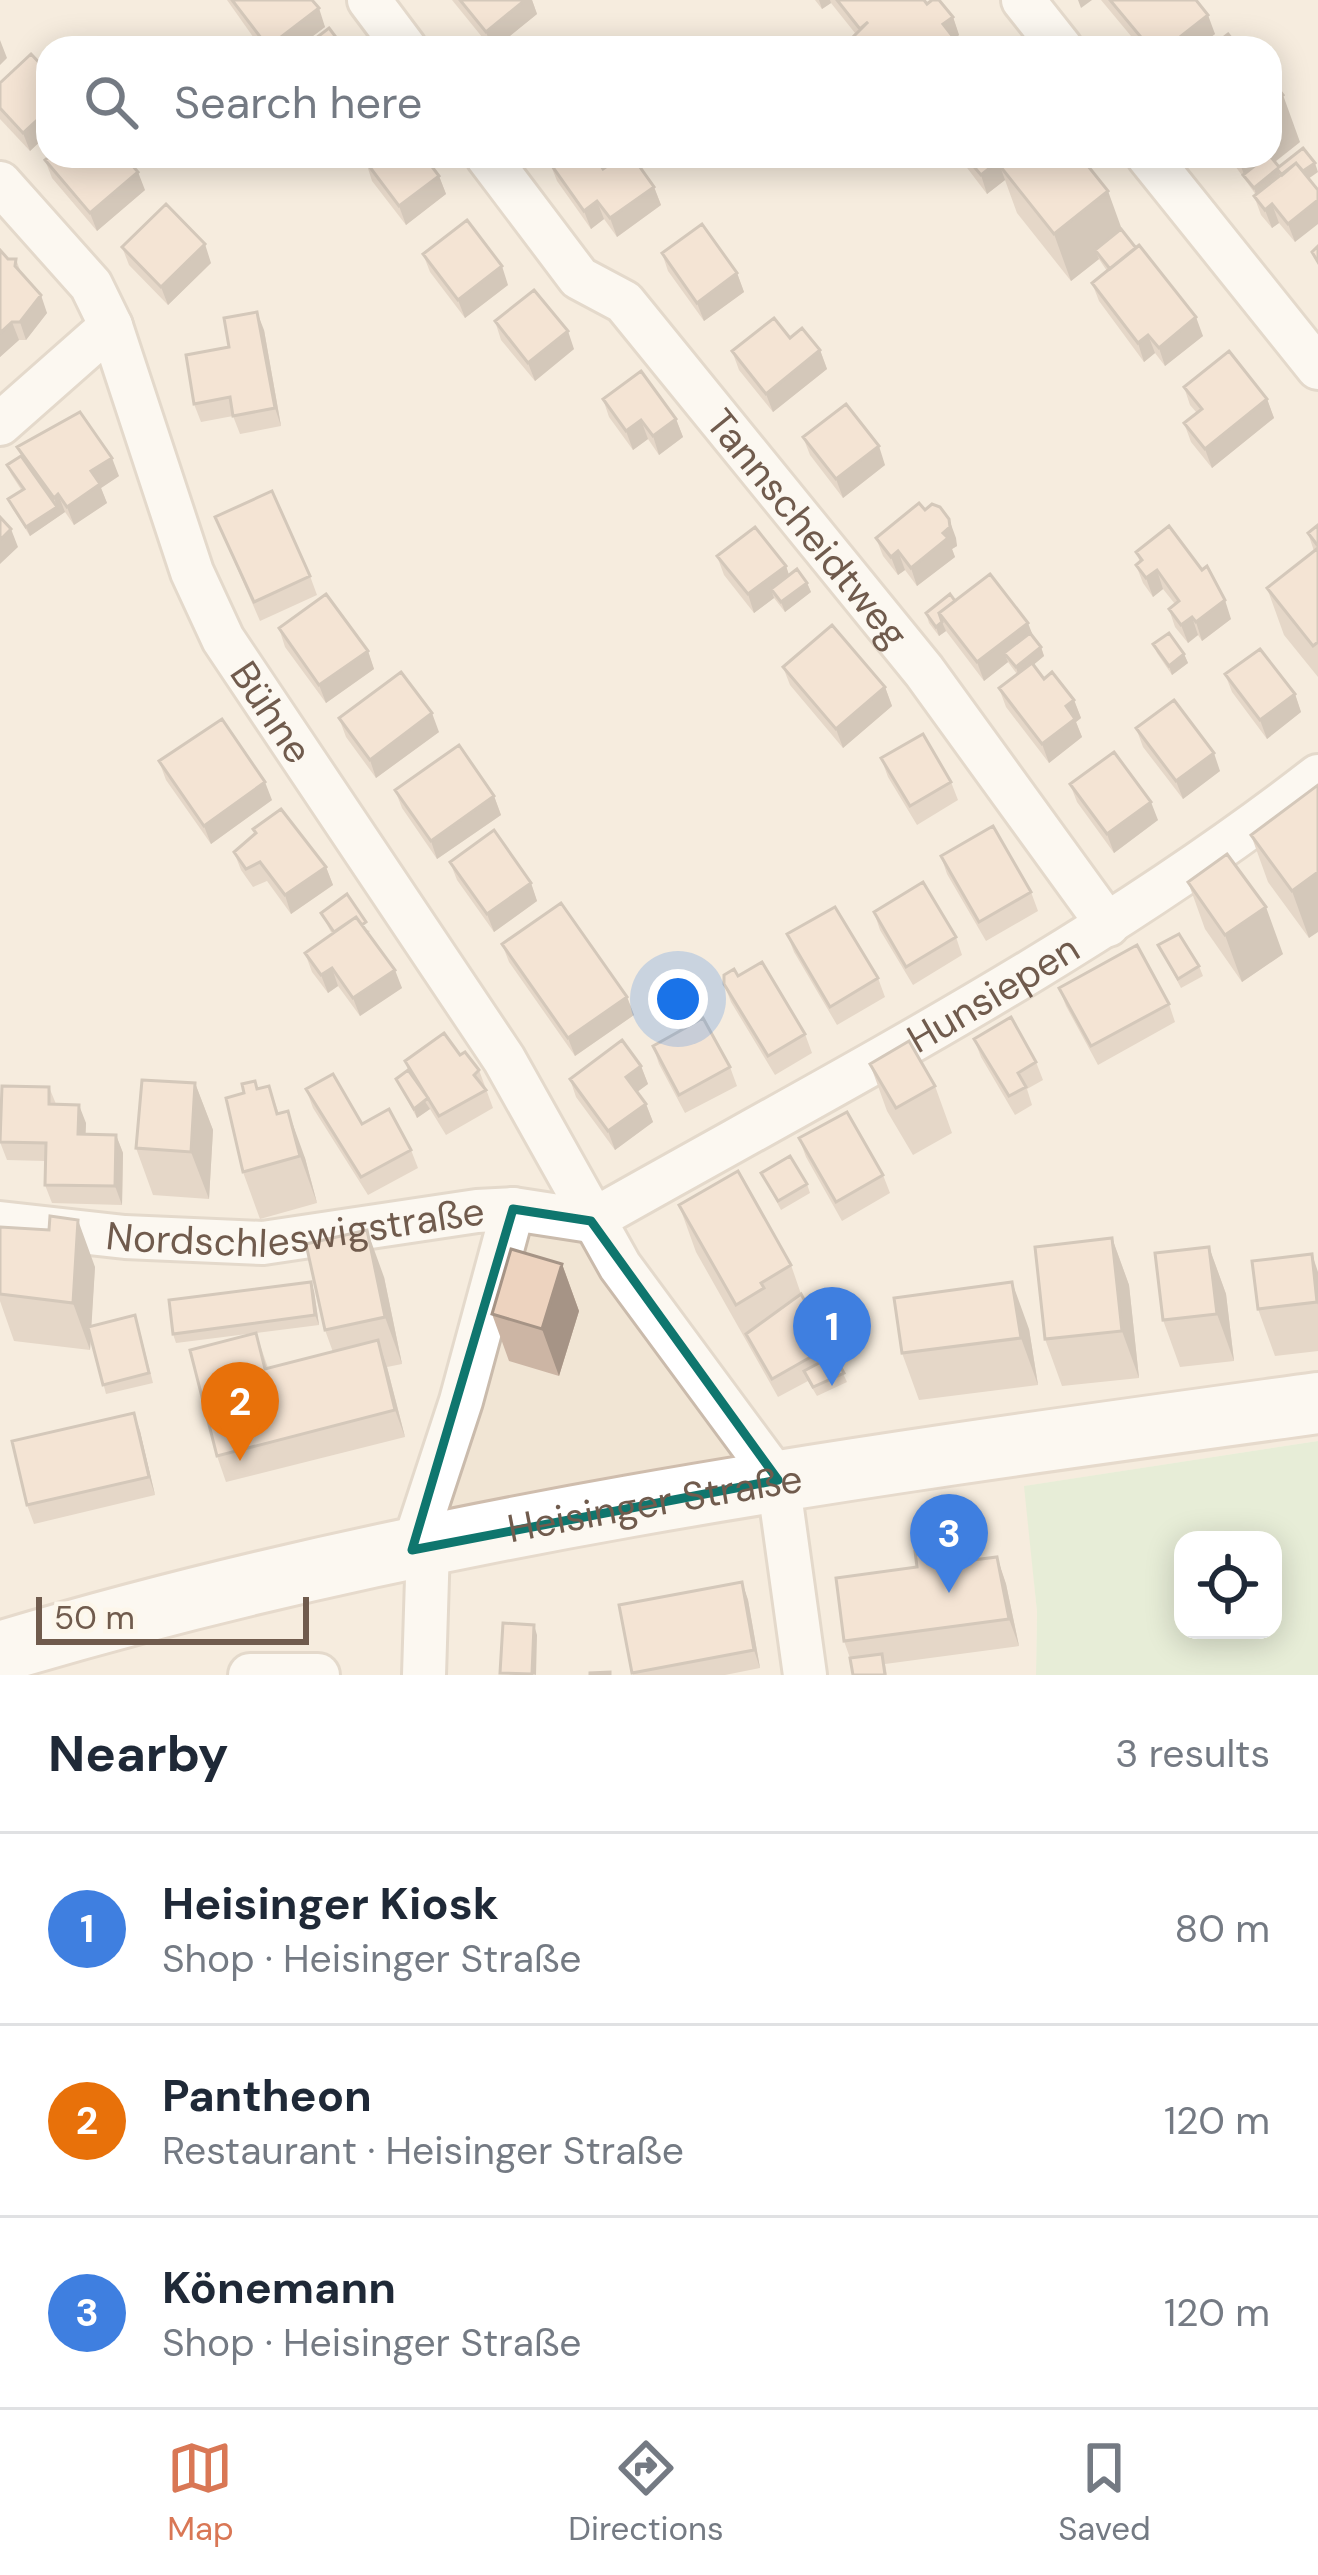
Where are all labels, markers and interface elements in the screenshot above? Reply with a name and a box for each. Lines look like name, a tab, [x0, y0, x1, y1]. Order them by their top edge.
search box	[36, 36, 1282, 168]
icon: search	[78, 69, 144, 135]
text: Search here	[174, 73, 422, 132]
street label: Tannscheidtweg	[695, 398, 920, 658]
street label: Bühne	[219, 651, 324, 773]
street label: Hunsiepen	[898, 923, 1089, 1064]
your location	[648, 969, 708, 1029]
street label: Nordschleswigstraße	[103, 1185, 488, 1269]
pin: 1	[793, 1287, 871, 1386]
pin: 2	[201, 1362, 279, 1461]
street label: Heisinger Straße	[503, 1453, 806, 1554]
pin: 3	[910, 1494, 988, 1593]
map controls	[1174, 1531, 1282, 1639]
button: locate	[1174, 1531, 1282, 1639]
scale bar	[36, 1591, 309, 1644]
text: 50 m	[54, 1596, 135, 1639]
text: Nearby	[48, 1720, 229, 1787]
text: 3 results	[1115, 1728, 1270, 1779]
text: Heisinger Kiosk	[162, 1874, 499, 1933]
text: 1	[80, 1903, 94, 1954]
text: 80 m	[1174, 1903, 1270, 1954]
text: Shop · Heisinger Straße	[162, 1933, 581, 1984]
text: Pantheon	[162, 2066, 372, 2125]
text: 2	[76, 2095, 98, 2146]
text: 120 m	[1164, 2095, 1270, 2146]
text: Restaurant · Heisinger Straße	[162, 2125, 684, 2176]
text: Könemann	[162, 2258, 396, 2317]
text: 3	[75, 2287, 99, 2338]
text: 120 m	[1164, 2287, 1270, 2338]
text: Shop · Heisinger Straße	[162, 2317, 581, 2368]
tab: Map	[167, 2435, 234, 2550]
tab: Directions	[568, 2435, 724, 2550]
tab: Saved	[1058, 2435, 1151, 2550]

